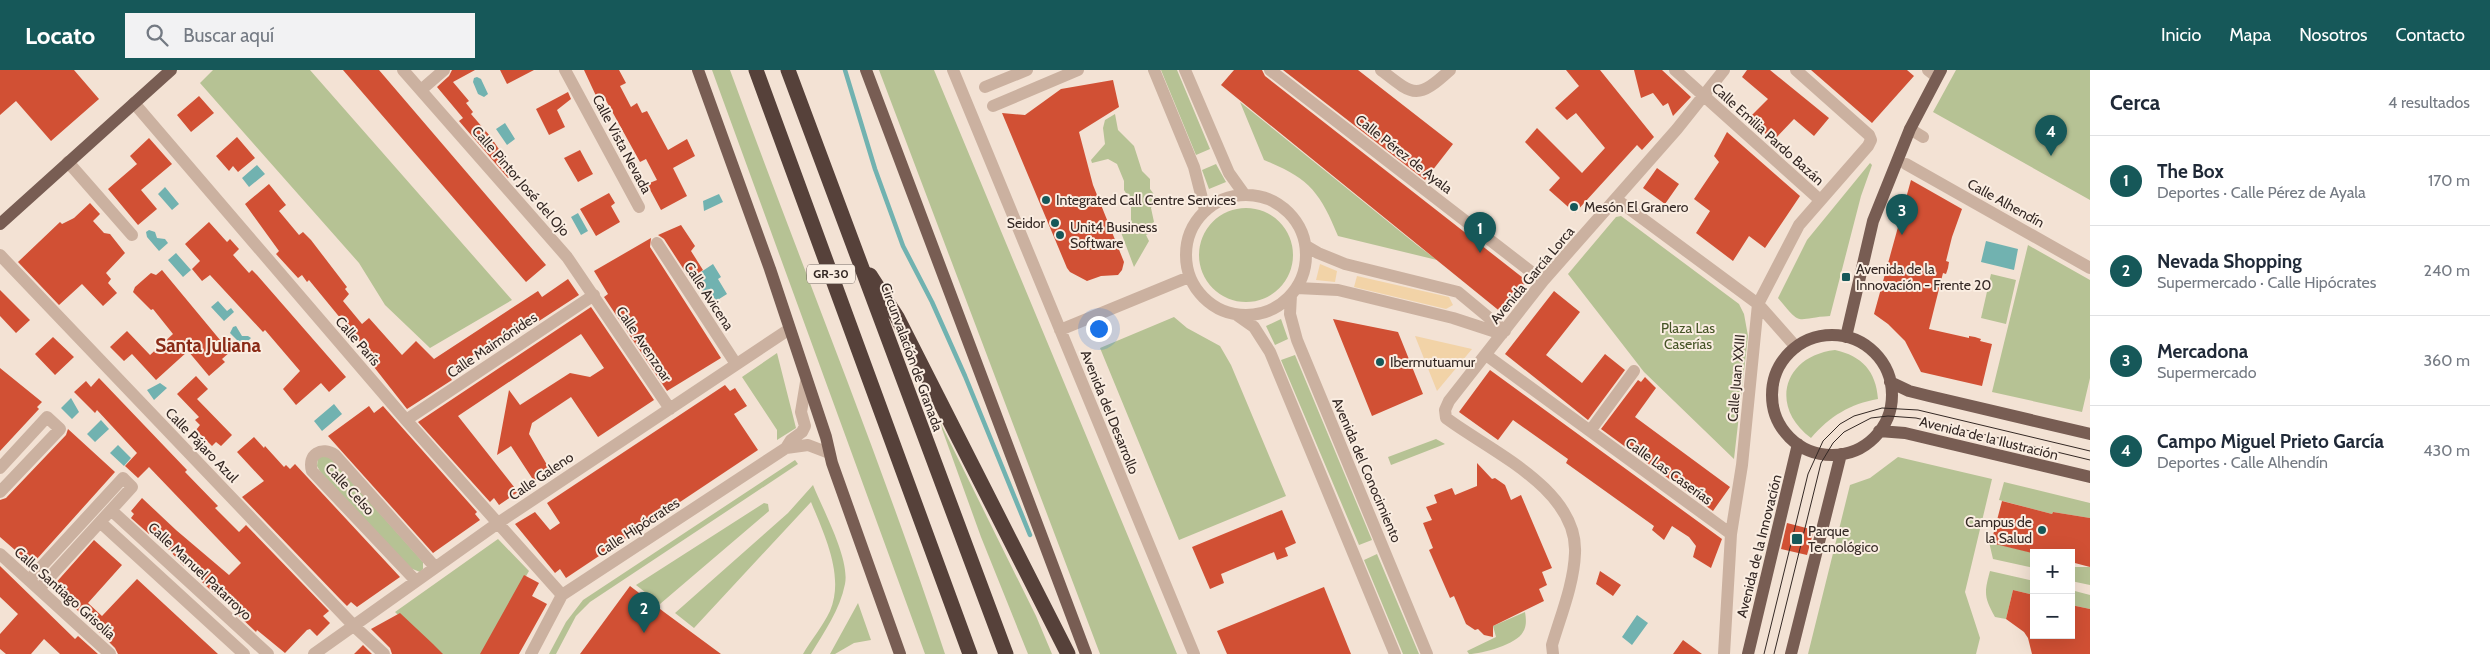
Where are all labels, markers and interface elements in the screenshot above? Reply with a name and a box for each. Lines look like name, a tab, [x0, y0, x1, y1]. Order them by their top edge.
search box	[125, 13, 475, 58]
text: Locato	[25, 21, 95, 50]
icon: search	[143, 21, 171, 49]
text: Buscar aquí	[183, 24, 274, 47]
text: Inicio	[2161, 24, 2201, 46]
text: Mapa	[2229, 24, 2271, 46]
text: Nosotros	[2299, 24, 2368, 46]
text: Contacto	[2396, 24, 2465, 46]
street label: Calle Emilia Pardo Bazán	[1708, 79, 1828, 189]
text: Cerca	[2110, 90, 2160, 115]
street label: Calle Vista Nevada	[588, 91, 656, 197]
text: 4 resultados	[2388, 93, 2470, 112]
street label: Calle Pérez de Ayala	[1352, 111, 1456, 198]
pin: 4	[2035, 115, 2067, 156]
street label: Calle Pintor José del Ojo	[468, 122, 574, 240]
text: The Box	[2157, 160, 2224, 183]
text: 1	[2123, 171, 2129, 190]
text: 170 m	[2428, 171, 2470, 190]
street label: Calle Alhendín	[1964, 174, 2048, 232]
text: Deportes · Calle Pérez de Ayala	[2157, 183, 2366, 202]
place label: Integrated Call Centre Services	[1056, 191, 1236, 209]
marker: Integrated Call Centre Services	[1040, 194, 1052, 206]
pin: 3	[1886, 194, 1918, 235]
place label: Mesón El Granero	[1584, 198, 1689, 216]
marker: Mesón El Granero	[1568, 201, 1580, 213]
pin: 1	[1464, 212, 1496, 253]
place label: Seidor	[1007, 214, 1046, 232]
marker: Seidor	[1049, 217, 1061, 229]
place label: Unit4 Business Software	[1070, 218, 1158, 252]
street label: Avenida García Lorca	[1486, 222, 1578, 328]
marker: Unit4 Business Software	[1054, 229, 1066, 241]
text: Nevada Shopping	[2157, 250, 2302, 273]
street label: Calle Avicena	[680, 258, 738, 334]
place label: Avenida de la Innovación - Frente 20	[1856, 260, 1991, 294]
text: 2	[2122, 261, 2130, 280]
text: 240 m	[2424, 261, 2470, 280]
road number: GR-30	[807, 264, 855, 283]
marker: Avenida de la Innovación - Frente 20	[1840, 271, 1852, 283]
text: Supermercado · Calle Hipócrates	[2157, 273, 2376, 292]
street label: Circunvalación de Granada	[877, 280, 947, 434]
street label: Calle Avenzoar	[612, 303, 676, 386]
street label: Calle Maimónides	[444, 308, 541, 382]
street label: Calle París	[332, 312, 385, 370]
your location	[1086, 316, 1112, 342]
park label: Plaza Las Caserías	[1661, 319, 1715, 353]
street label: Calle Juan XXIII	[1723, 333, 1749, 423]
district label: Santa Juliana	[155, 334, 261, 357]
text: Mercadona	[2157, 340, 2248, 363]
street label: Avenida del Desarrollo	[1077, 347, 1143, 477]
text: 3	[2122, 351, 2130, 370]
text: 360 m	[2423, 351, 2470, 370]
place label: Ibermutuamur	[1390, 353, 1476, 371]
marker: Ibermutuamur	[1374, 356, 1386, 368]
text: Supermercado	[2157, 363, 2257, 382]
street label: Avenida del Conocimiento	[1328, 395, 1406, 545]
street label: Calle Pájaro Azul	[162, 404, 243, 487]
street label: Avenida de la Ilustración	[1918, 412, 2060, 464]
text: Campo Miguel Prieto García	[2157, 430, 2384, 453]
street label: Calle Las Caserías	[1622, 433, 1716, 509]
text: 4	[2121, 441, 2131, 460]
text: 430 m	[2423, 441, 2470, 460]
street label: Calle Galeno	[505, 448, 577, 504]
text: Deportes · Calle Alhendín	[2157, 453, 2328, 472]
street label: Calle Celso	[321, 459, 379, 519]
street label: Avenida de la Innovación	[1733, 472, 1786, 619]
street label: Calle Hipócrates	[593, 493, 683, 561]
place label: Campus de la Salud	[1965, 513, 2032, 547]
street label: Calle Manuel Patarroyo	[144, 518, 256, 624]
place label: Parque Tecnológico	[1808, 522, 1879, 556]
marker: Campus de la Salud	[2036, 524, 2048, 536]
marker: Parque Tecnológico	[1790, 532, 1804, 546]
street label: Calle Santiago Grisolía	[11, 543, 120, 643]
map controls	[2030, 549, 2075, 639]
button: +	[2030, 549, 2075, 594]
pin: 2	[628, 592, 660, 633]
button: −	[2030, 594, 2075, 639]

